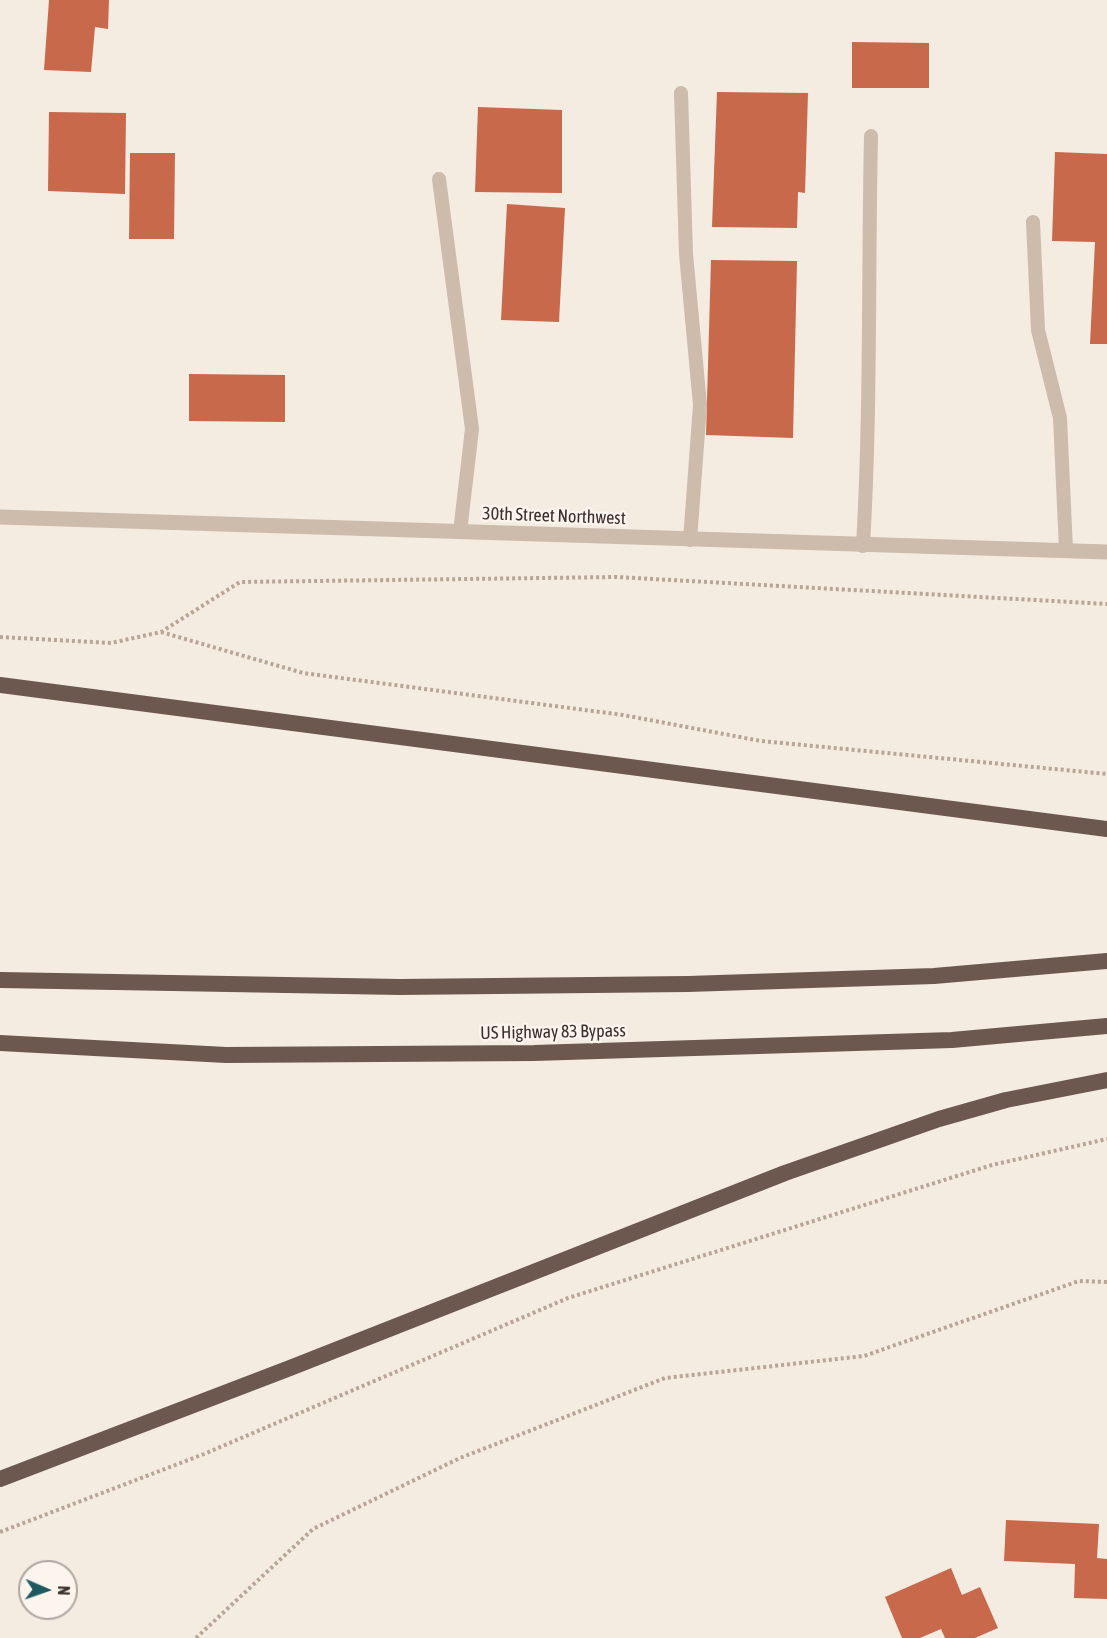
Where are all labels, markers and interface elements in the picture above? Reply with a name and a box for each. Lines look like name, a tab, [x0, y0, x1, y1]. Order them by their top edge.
street label: 30th Street Northwest	[482, 503, 626, 529]
street label: US Highway 83 Bypass	[480, 1020, 626, 1044]
north arrow	[18, 1560, 78, 1620]
text: N	[55, 1586, 73, 1596]

